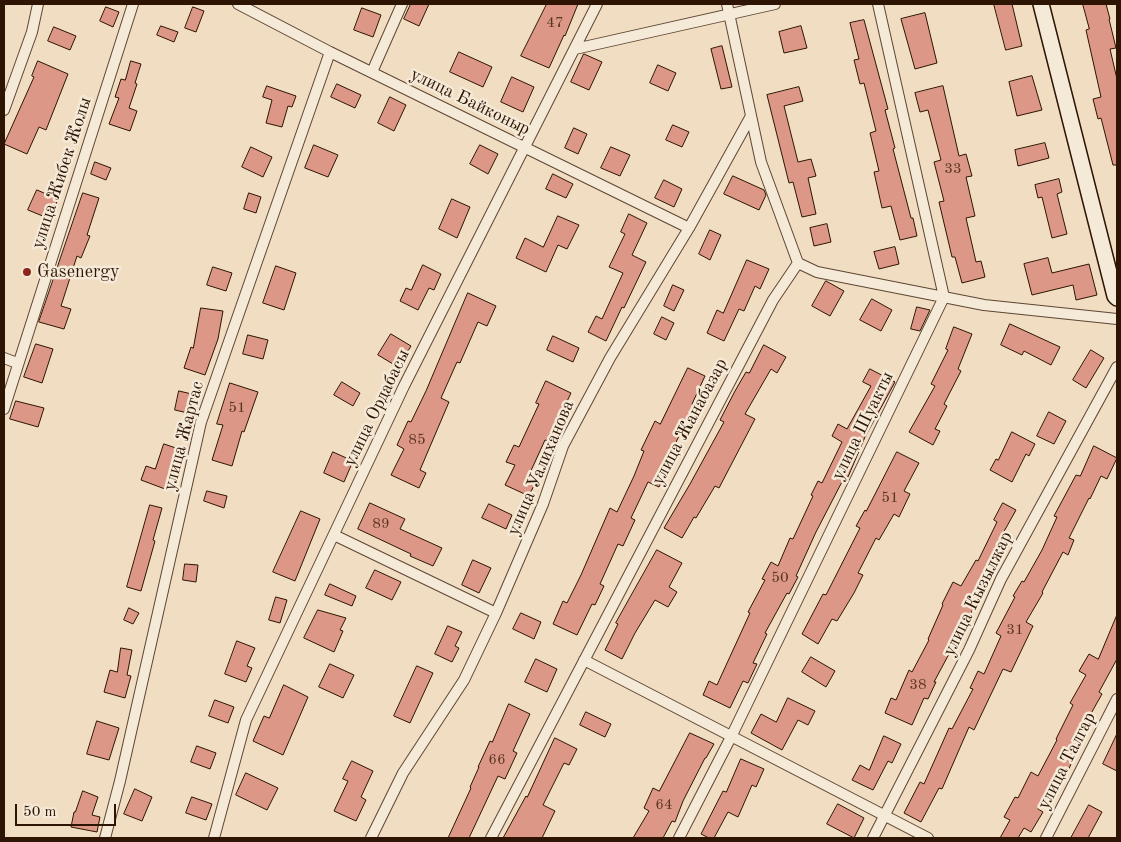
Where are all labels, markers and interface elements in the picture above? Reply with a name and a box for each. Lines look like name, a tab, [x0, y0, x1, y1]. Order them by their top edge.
house number: 47	[546, 14, 564, 32]
street label: улица Байконыр	[407, 64, 533, 140]
street label: улица Жибек Жолы	[27, 94, 97, 252]
house number: 33	[944, 160, 962, 178]
place label: Gasenergy	[37, 261, 120, 283]
marker: Gasenergy	[21, 266, 33, 278]
street label: улица Ордабасы	[339, 346, 415, 470]
street label: улица Жанабазар	[647, 355, 733, 489]
street label: улица Шуакты	[827, 368, 899, 484]
street label: улица Жартас	[159, 379, 209, 493]
street label: улица Уалиханова	[503, 397, 579, 539]
house number: 51	[228, 399, 246, 417]
house number: 85	[408, 431, 426, 449]
house number: 51	[881, 489, 899, 507]
house number: 89	[372, 515, 390, 533]
street label: улица Кызылжар	[938, 528, 1018, 660]
house number: 50	[771, 569, 789, 587]
house number: 31	[1006, 621, 1024, 639]
house number: 38	[909, 676, 927, 694]
street label: улица Талгар	[1033, 709, 1101, 813]
house number: 66	[488, 751, 506, 769]
scale bar	[18, 794, 119, 826]
house number: 64	[655, 796, 673, 814]
text: 50 m	[23, 805, 57, 820]

